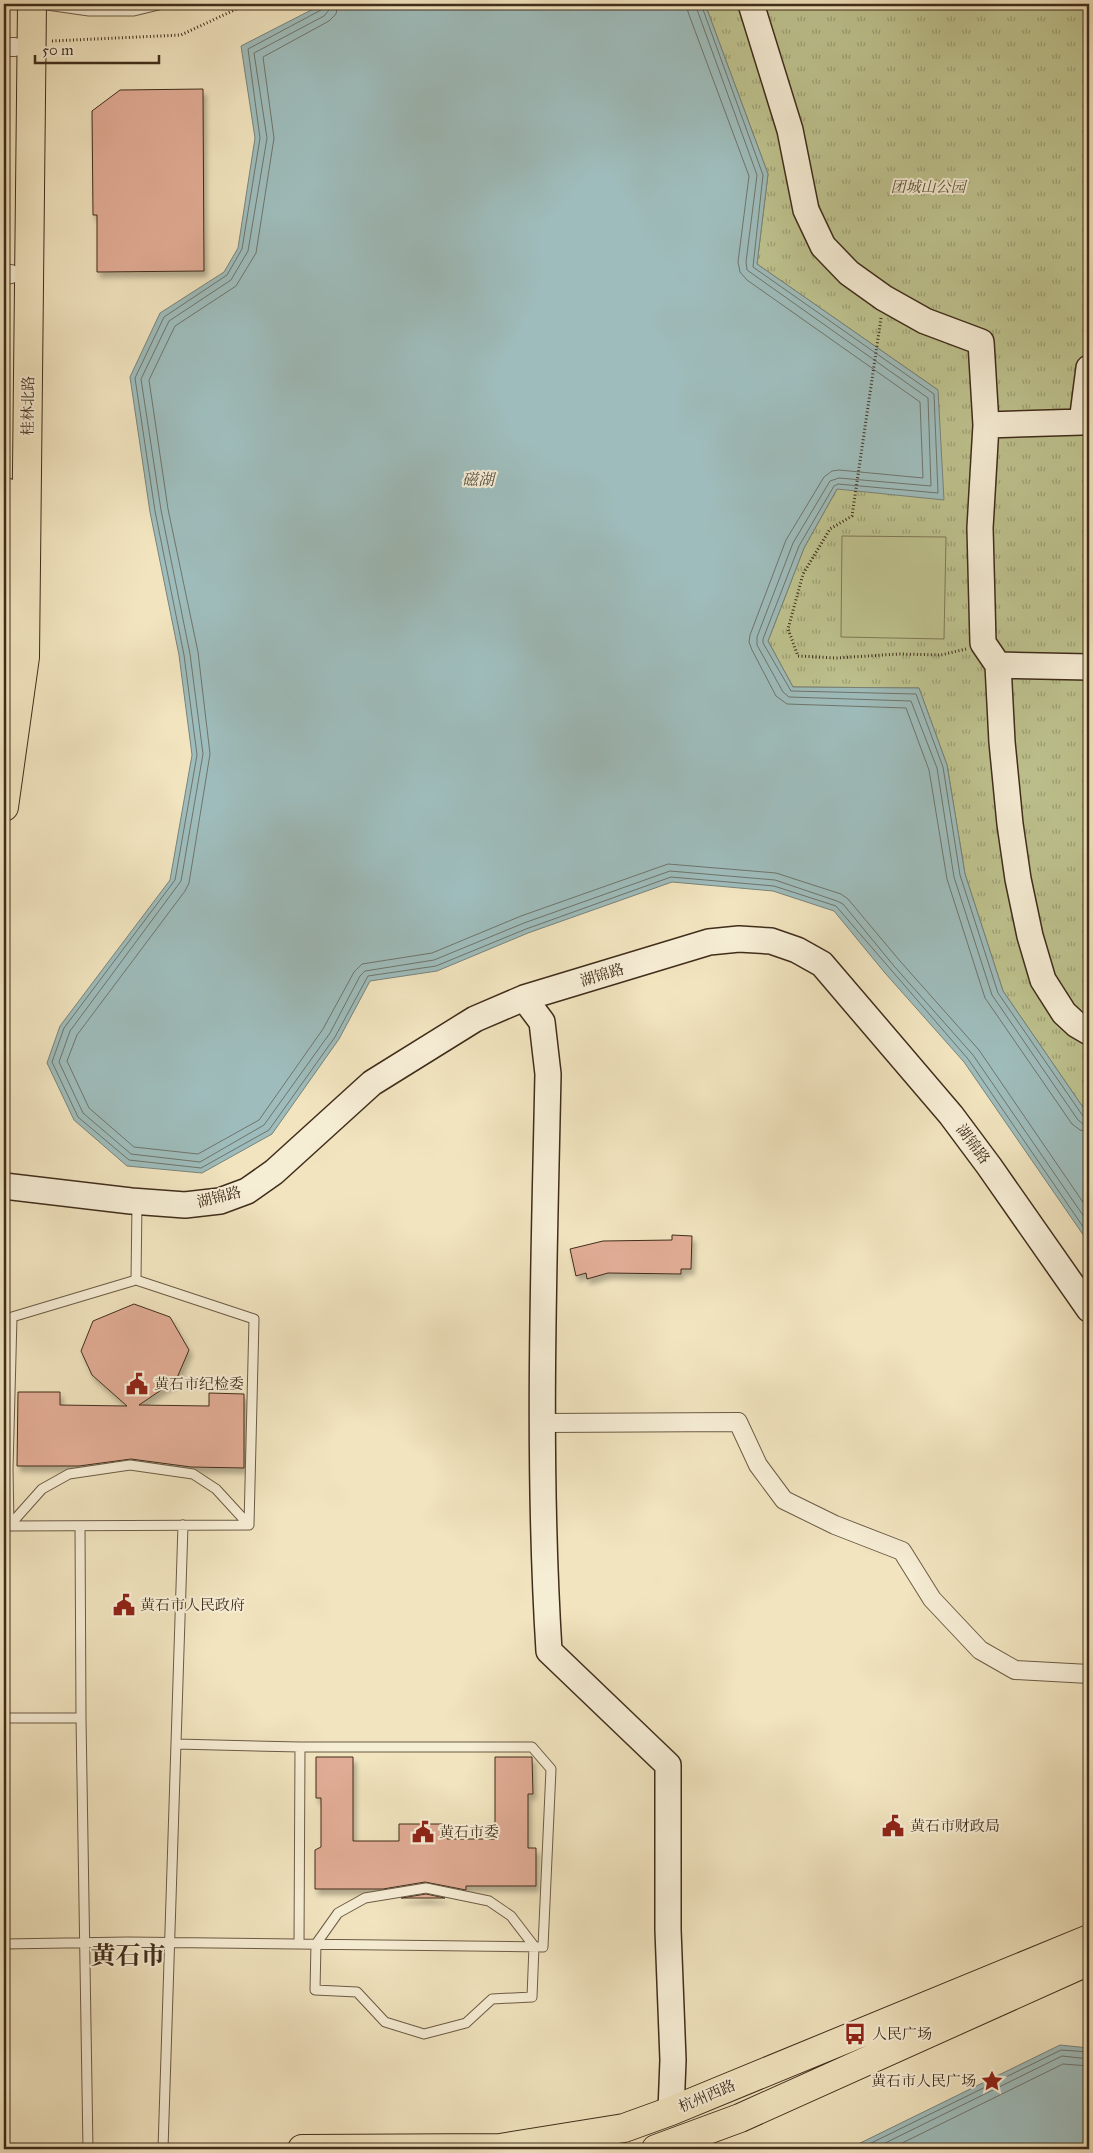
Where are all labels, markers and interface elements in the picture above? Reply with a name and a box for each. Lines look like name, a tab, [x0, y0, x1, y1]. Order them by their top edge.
scale bar	[35, 32, 159, 64]
text: 50 m	[42, 41, 74, 59]
park label: 团城山公园	[890, 178, 967, 196]
street label: 桂林北路	[18, 376, 38, 436]
water label: 磁湖	[462, 470, 497, 489]
street label: 湖锦路	[578, 960, 626, 990]
street label: 湖锦路	[952, 1121, 994, 1167]
street label: 湖锦路	[195, 1183, 243, 1211]
public building icon: 黄石市纪检委	[124, 1371, 150, 1397]
place label: 黄石市纪检委	[154, 1375, 244, 1393]
public building icon: 黄石市人民政府	[111, 1592, 137, 1618]
place label: 黄石市人民政府	[140, 1596, 245, 1614]
public building icon: 黄石市财政局	[880, 1813, 906, 1839]
place label: 黄石市财政局	[910, 1817, 1000, 1835]
public building icon: 黄石市委	[410, 1819, 436, 1845]
place label: 黄石市委	[439, 1823, 499, 1841]
district label: 黄石市	[90, 1940, 166, 1971]
bus stop icon: 人民广场	[842, 2021, 868, 2047]
place label: 人民广场	[872, 2025, 932, 2043]
place icon: 黄石市人民广场	[979, 2068, 1005, 2094]
place label: 黄石市人民广场	[871, 2072, 976, 2090]
street label: 杭州西路	[676, 2076, 738, 2116]

